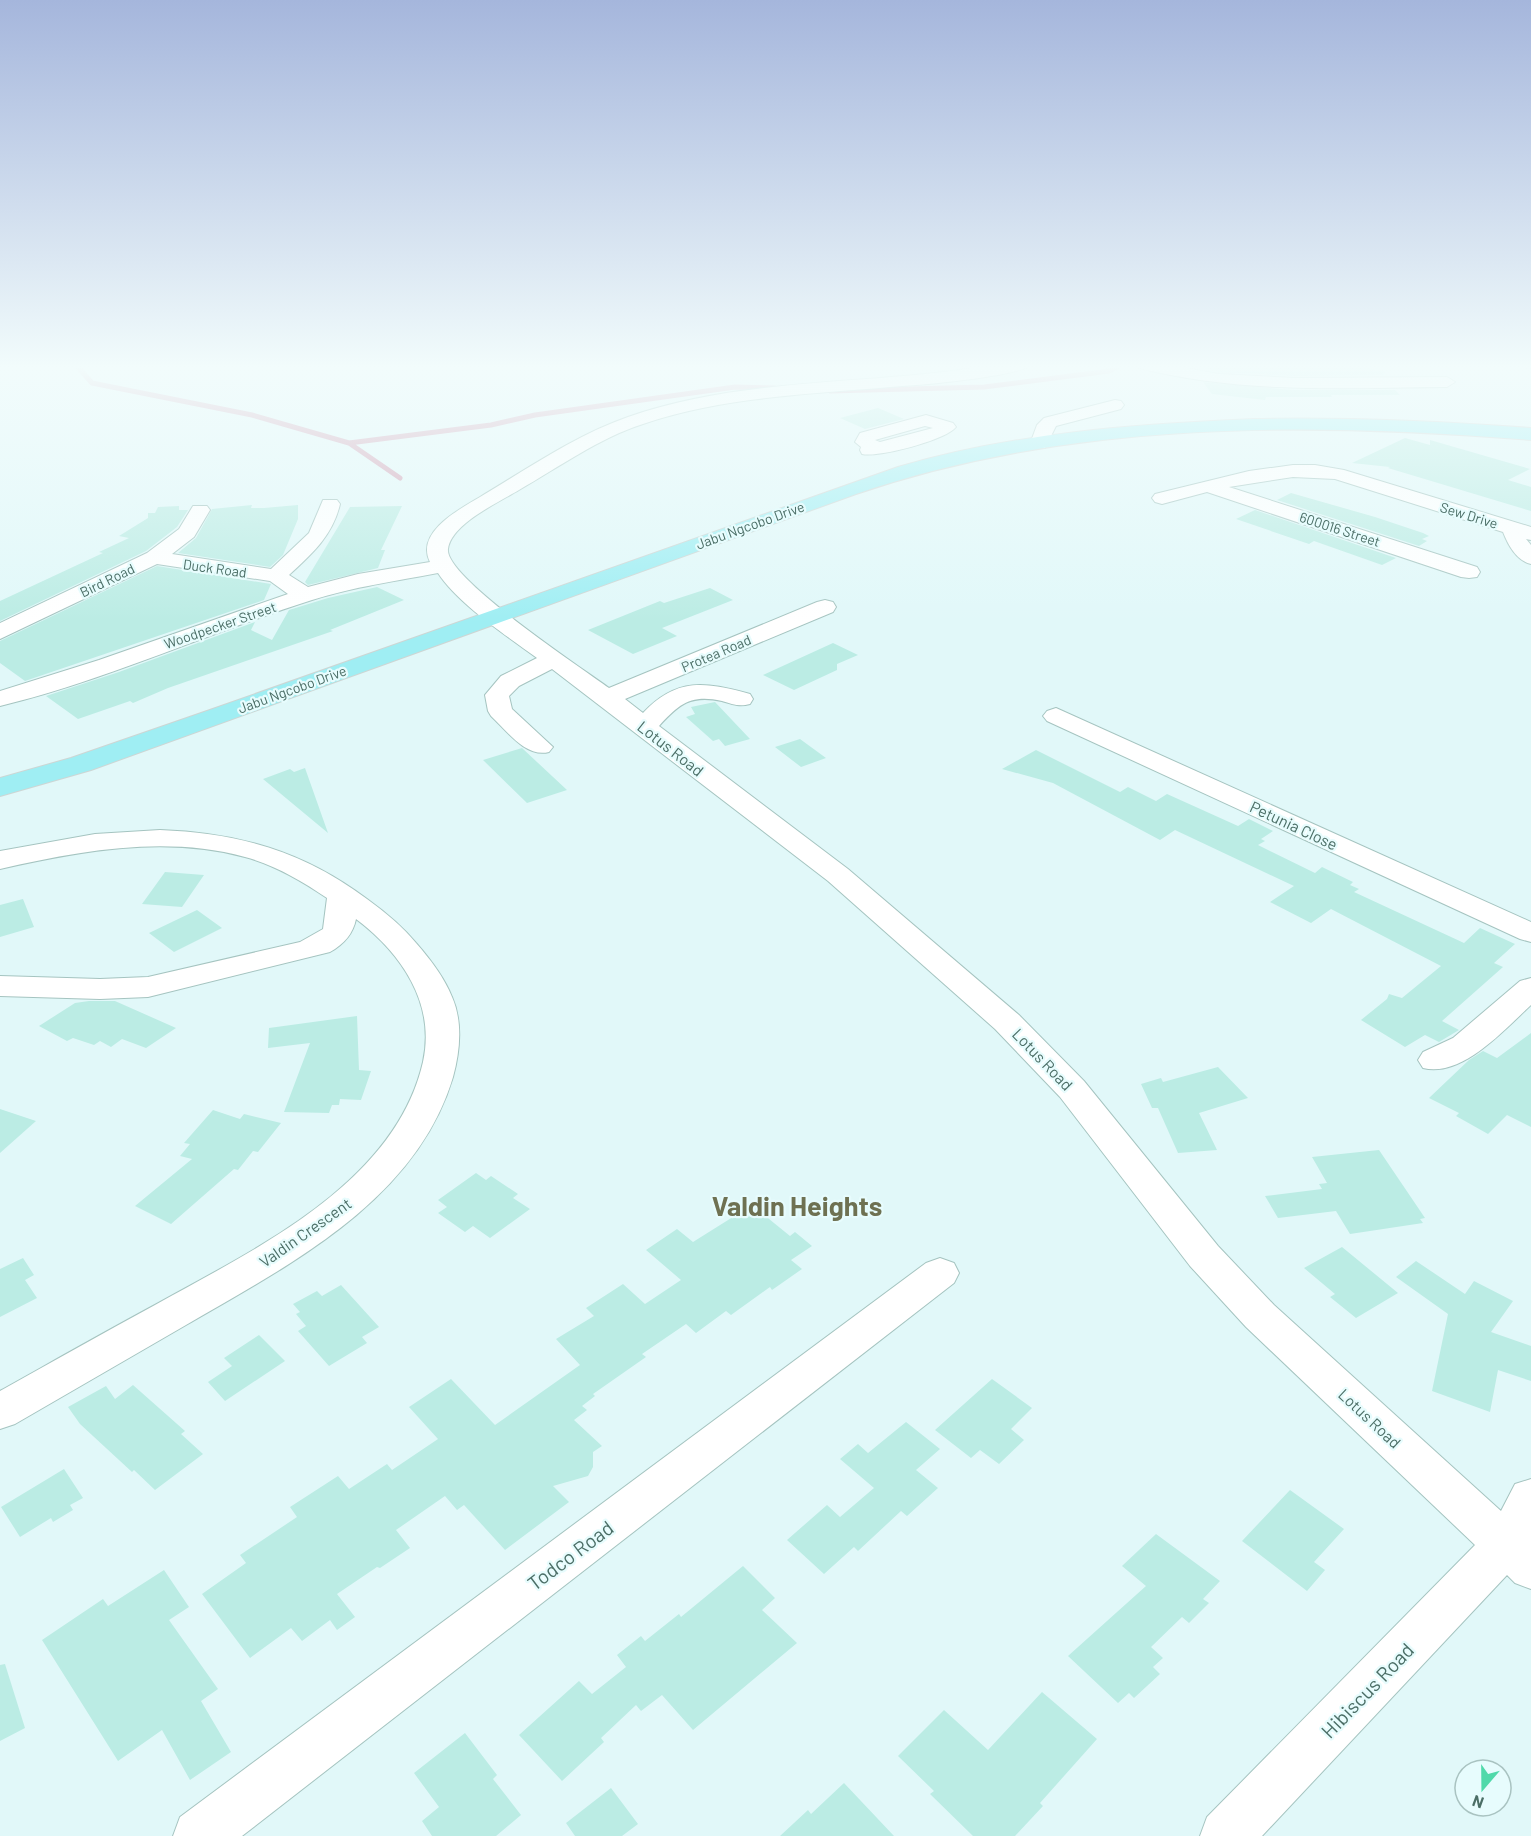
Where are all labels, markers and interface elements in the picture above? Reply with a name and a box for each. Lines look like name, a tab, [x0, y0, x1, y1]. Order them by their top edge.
street label: Jabu Ngcobo Drive	[693, 497, 807, 553]
street label: Sew Drive	[1438, 498, 1500, 532]
street label: 600016 Street	[1298, 508, 1382, 550]
street label: Duck Road	[182, 555, 248, 581]
street label: Bird Road	[77, 559, 137, 601]
street label: Woodpecker Street	[162, 598, 278, 652]
street label: Protea Road	[679, 631, 753, 675]
street label: Jabu Ngcobo Drive	[235, 661, 349, 717]
street label: Lotus Road	[634, 716, 708, 780]
street label: Petunia Close	[1247, 796, 1341, 854]
street label: Lotus Road	[1009, 1024, 1077, 1094]
district label: Valdin Heights	[712, 1189, 882, 1221]
street label: Valdin Crescent	[255, 1193, 355, 1271]
street label: Lotus Road	[1335, 1384, 1405, 1452]
street label: Todco Road	[522, 1515, 618, 1595]
street label: Hibiscus Road	[1316, 1638, 1418, 1742]
north arrow	[1453, 1758, 1513, 1818]
text: N	[1469, 1792, 1486, 1813]

